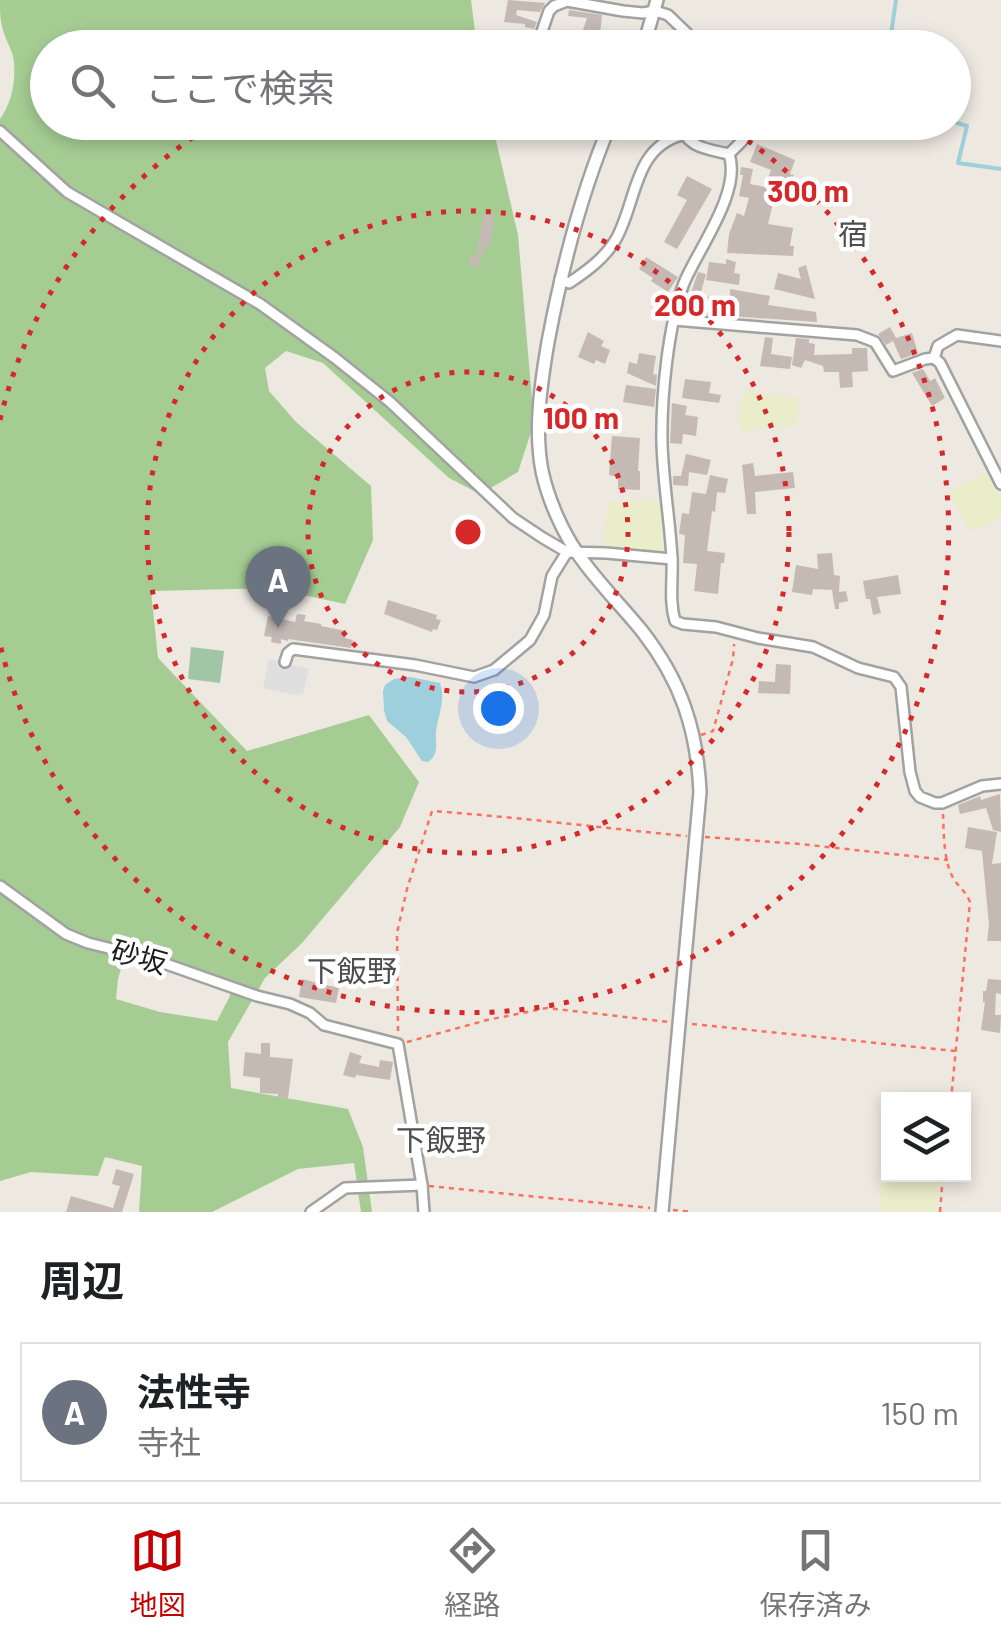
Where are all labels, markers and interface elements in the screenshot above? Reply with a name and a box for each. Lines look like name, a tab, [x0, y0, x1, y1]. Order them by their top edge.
search box	[30, 30, 971, 140]
icon: search	[65, 58, 120, 113]
text: ここで検索	[145, 64, 335, 110]
text: 300 m	[767, 172, 849, 208]
district label: 宿	[838, 215, 868, 251]
text: 200 m	[654, 286, 736, 322]
text: 100 m	[543, 399, 619, 435]
centre of rings	[450, 514, 486, 550]
pin: A	[246, 546, 310, 628]
your location	[473, 683, 524, 734]
street label: 砂坂	[108, 932, 171, 980]
district label: 下飯野	[307, 952, 397, 988]
map controls	[881, 1092, 971, 1182]
button: layers	[881, 1092, 971, 1182]
district label: 下飯野	[396, 1121, 486, 1157]
text: 周辺	[40, 1254, 124, 1304]
text: 法性寺	[137, 1368, 251, 1414]
text: A	[64, 1393, 85, 1431]
text: 150 m	[880, 1393, 959, 1431]
text: 寺社	[137, 1422, 201, 1460]
tab: 地図	[129, 1523, 186, 1623]
tab: 経路	[444, 1523, 501, 1623]
tab: 保存済み	[759, 1523, 872, 1623]

